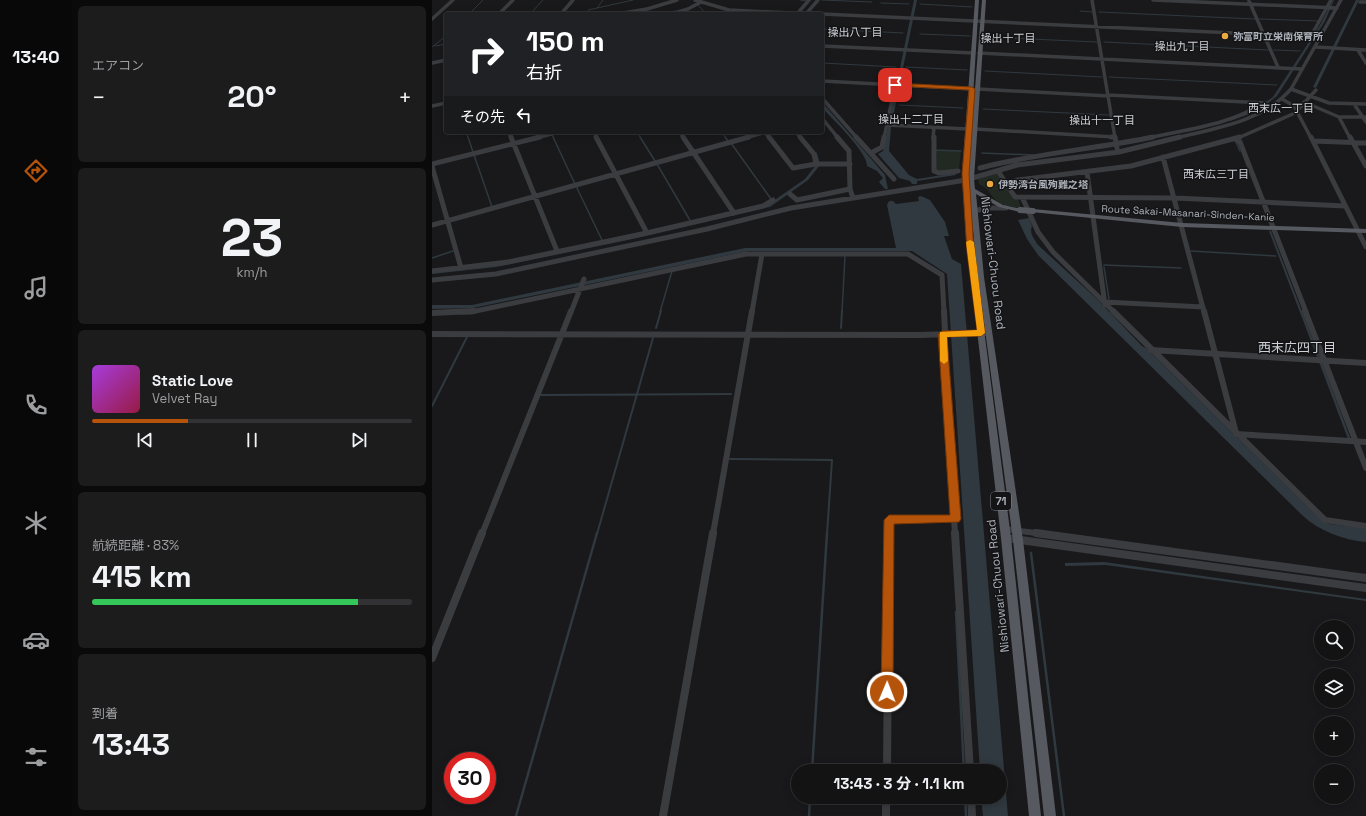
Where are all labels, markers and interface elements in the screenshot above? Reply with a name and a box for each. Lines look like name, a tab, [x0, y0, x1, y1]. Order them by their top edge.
text: 150 m	[526, 23, 605, 59]
district label: 操出八丁目	[828, 25, 883, 39]
icon: right	[460, 28, 512, 80]
place label: 弥富町立栄南保育所	[1233, 30, 1323, 43]
district label: 操出十丁目	[981, 31, 1036, 45]
marker: 弥富町立栄南保育所	[1220, 31, 1230, 41]
district label: 操出九丁目	[1155, 39, 1210, 53]
text: 13:40	[12, 45, 60, 68]
text: エアコン	[92, 57, 144, 74]
text: 右折	[526, 61, 562, 84]
pin	[878, 68, 912, 102]
icon: arrive	[884, 74, 906, 96]
text: 20°	[227, 77, 277, 116]
text: −	[92, 83, 106, 111]
text: +	[398, 83, 412, 111]
district label: 西末広一丁目	[1248, 101, 1314, 115]
icon: left	[513, 104, 535, 126]
text: その先	[460, 107, 505, 126]
district label: 操出十二丁目	[878, 112, 944, 126]
district label: 操出十一丁目	[1069, 113, 1135, 127]
icon: directions	[22, 157, 50, 185]
district label: 西末広三丁目	[1183, 167, 1249, 181]
place label: 伊勢湾台風殉難之塔	[998, 178, 1089, 191]
marker: 伊勢湾台風殉難之塔	[985, 179, 995, 189]
street label: Nishiowari-Chuou Road	[977, 196, 1009, 330]
street label: Route Sakai-Masanari-Sinden-Kanie	[1101, 202, 1275, 224]
text: 23	[221, 205, 283, 271]
text: km/h	[237, 264, 267, 281]
icon: music	[22, 274, 50, 302]
district label: 西末広四丁目	[1258, 339, 1336, 356]
text: Static Love	[152, 371, 233, 390]
text: Velvet Ray	[152, 390, 217, 407]
icon: phone	[22, 391, 50, 419]
icon: previous	[134, 429, 156, 451]
icon: pause	[241, 429, 263, 451]
icon: next	[348, 429, 370, 451]
road number: 71	[991, 492, 1011, 510]
icon: climate	[22, 509, 50, 537]
street label: Nishiowari-Chuou Road	[983, 519, 1013, 653]
text: 航続距離 · 83%	[92, 537, 179, 554]
text: 415 km	[92, 557, 192, 596]
map controls	[1314, 620, 1354, 804]
button: search	[1314, 620, 1354, 660]
icon: car	[22, 626, 50, 654]
button: layers	[1314, 668, 1354, 708]
position arrow	[866, 671, 908, 713]
text: 到着	[92, 705, 118, 722]
button: +	[1314, 716, 1354, 756]
text: 13:43	[92, 725, 170, 764]
icon: filters	[22, 743, 50, 771]
speed limit sign: 30	[444, 752, 496, 804]
button: −	[1314, 764, 1354, 804]
text: 13:43 · 3 分 · 1.1 km	[833, 774, 965, 793]

